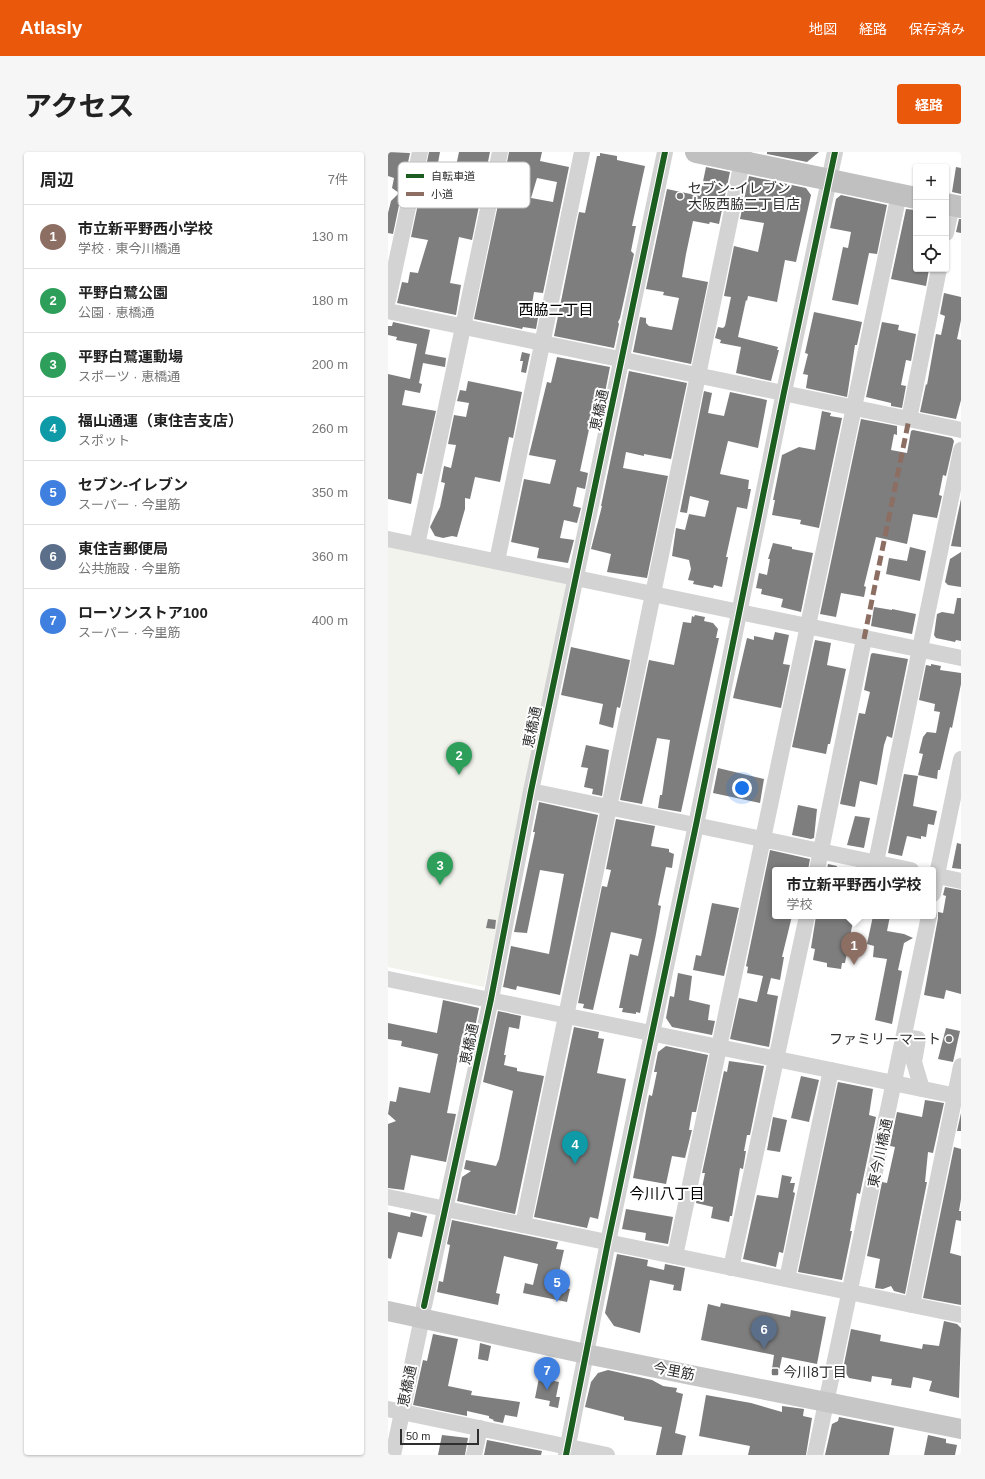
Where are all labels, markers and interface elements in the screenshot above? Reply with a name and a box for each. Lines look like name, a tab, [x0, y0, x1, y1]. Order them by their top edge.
text: Atlasly	[20, 17, 82, 38]
text: 地図	[809, 21, 837, 37]
text: 経路	[859, 21, 887, 37]
text: 保存済み	[909, 21, 965, 37]
button: 経路	[897, 84, 961, 124]
text: アクセス	[24, 91, 135, 122]
legend	[398, 162, 530, 208]
map controls	[913, 164, 949, 272]
button: +	[913, 164, 949, 200]
text: 自転車道	[431, 170, 475, 182]
text: 周辺	[40, 171, 74, 190]
text: 7件	[328, 172, 348, 187]
place label: セブン-イレブン 大阪西脇二丁目店	[688, 180, 800, 212]
text: 小道	[431, 188, 453, 200]
marker: セブン-イレブン 大阪西脇二丁目店	[675, 191, 685, 201]
button: −	[913, 200, 949, 236]
text: 市立新平野西小学校	[78, 220, 213, 237]
text: 1	[49, 229, 57, 244]
text: 130 m	[312, 229, 348, 244]
button: locate	[913, 236, 949, 272]
text: 学校 · 東今川橋通	[78, 241, 181, 256]
text: 平野白鷺公園	[78, 284, 168, 301]
text: 2	[49, 293, 57, 308]
text: 180 m	[312, 293, 348, 308]
district label: 西脇二丁目	[518, 301, 594, 318]
text: 公園 · 恵橋通	[78, 305, 155, 320]
text: 平野白鷺運動場	[78, 348, 183, 365]
text: 3	[49, 357, 57, 372]
text: 200 m	[312, 357, 348, 372]
text: スポーツ · 恵橋通	[78, 369, 180, 384]
street label: 恵橋通	[587, 388, 611, 432]
text: 福山通運（東住吉支店）	[78, 412, 243, 429]
text: 4	[49, 421, 57, 436]
text: 260 m	[312, 421, 348, 436]
text: スポット	[78, 433, 130, 448]
text: セブン-イレブン	[78, 476, 188, 493]
text: 5	[49, 485, 57, 500]
text: 350 m	[312, 485, 348, 500]
text: スーパー · 今里筋	[78, 497, 180, 512]
text: 東住吉郵便局	[78, 540, 168, 557]
text: 6	[49, 549, 57, 564]
text: 360 m	[312, 549, 348, 564]
text: 公共施設 · 今里筋	[78, 561, 181, 576]
text: ローソンストア100	[78, 604, 208, 621]
text: 7	[49, 613, 57, 628]
text: 400 m	[312, 613, 348, 628]
text: スーパー · 今里筋	[78, 625, 180, 640]
street label: 恵橋通	[520, 705, 544, 749]
pin: 2	[446, 742, 472, 775]
your location	[732, 778, 752, 798]
pin: 3	[427, 852, 453, 885]
popup	[772, 867, 936, 919]
text: 市立新平野西小学校	[786, 876, 922, 893]
text: 学校	[786, 897, 813, 912]
pin: 1	[841, 932, 867, 965]
street label: 恵橋通	[457, 1022, 481, 1066]
place label: ファミリーマート	[829, 1031, 941, 1047]
marker: ファミリーマート	[944, 1034, 954, 1044]
street label: 東今川橋通	[865, 1117, 895, 1189]
pin: 4	[562, 1131, 588, 1164]
district label: 今川八丁目	[629, 1185, 705, 1202]
pin: 5	[544, 1269, 570, 1302]
pin: 6	[751, 1316, 777, 1349]
pin: 7	[534, 1357, 560, 1390]
street label: 今里筋	[652, 1359, 696, 1383]
street label: 恵橋通	[395, 1364, 419, 1408]
place label: 今川8丁目	[783, 1364, 847, 1380]
marker: 今川8丁目	[770, 1367, 780, 1377]
scale bar	[400, 1427, 479, 1446]
text: 50 m	[406, 1430, 430, 1442]

